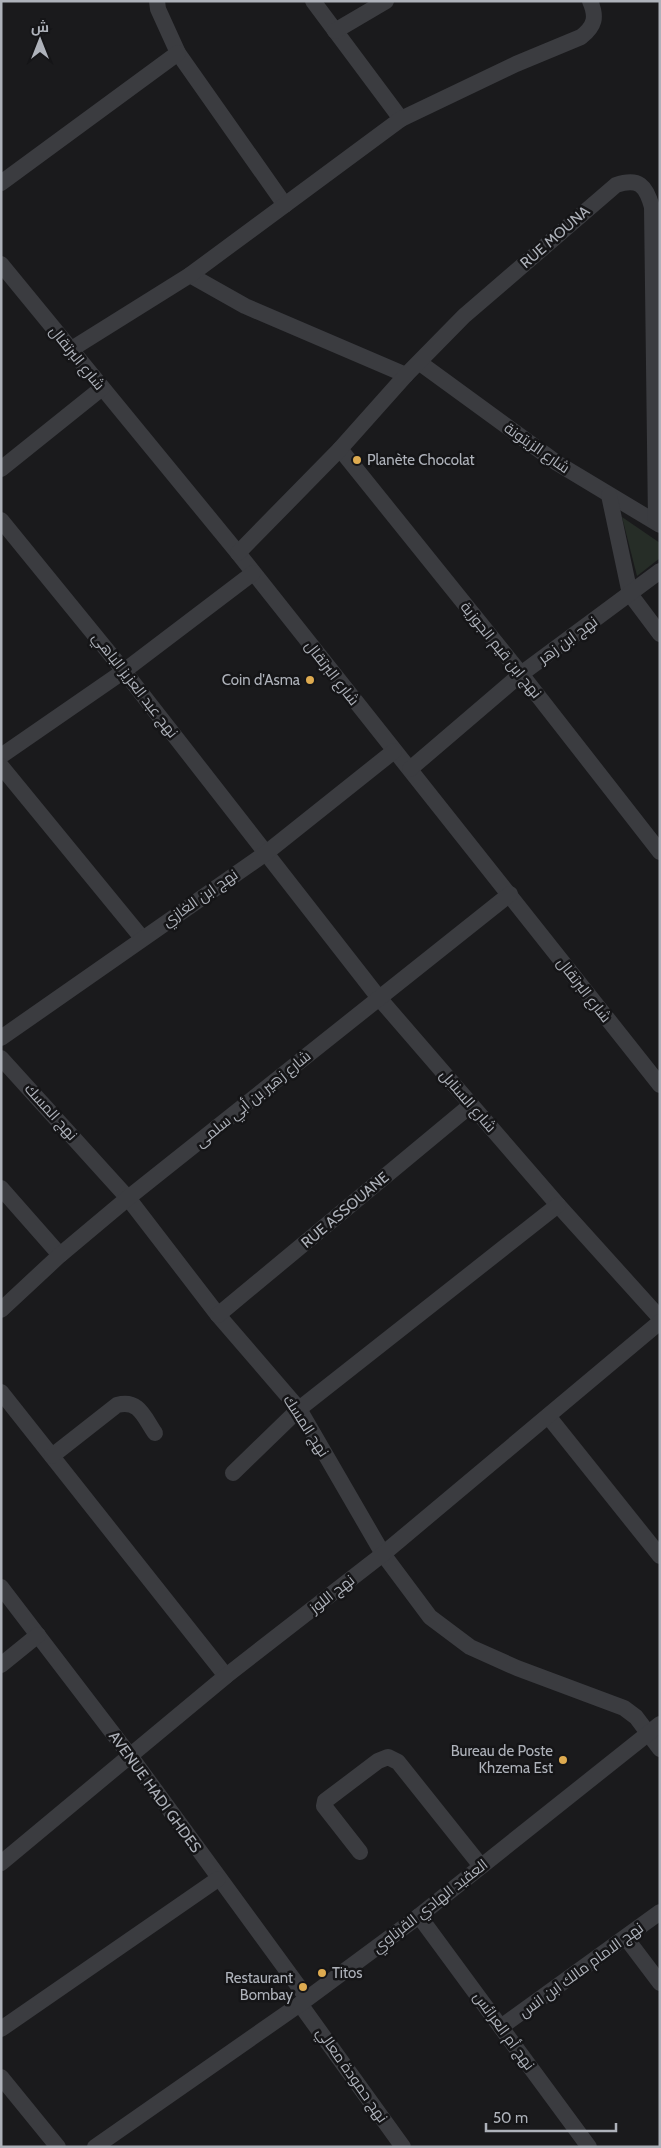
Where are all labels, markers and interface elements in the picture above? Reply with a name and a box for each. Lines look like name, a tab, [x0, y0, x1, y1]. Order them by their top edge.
north arrow	[15, 15, 65, 65]
text: ش	[31, 18, 49, 36]
street label: RUE MOUNA	[517, 202, 594, 272]
street label: شارع البرتقال	[44, 322, 108, 395]
street label: شارع الزيتونة	[500, 419, 573, 479]
place label: Planète Chocolat	[367, 451, 475, 469]
marker: Planète Chocolat	[351, 454, 363, 466]
street label: نهج ابن قيم الجوزية	[455, 598, 545, 703]
street label: نهج ابن زهر	[534, 612, 602, 670]
street label: نهج عبد العزيز الباهي	[86, 629, 182, 743]
street label: شارع البرتقال	[299, 637, 363, 710]
place label: Coin d'Asma	[222, 671, 301, 689]
marker: Coin d'Asma	[304, 674, 316, 686]
street label: نهج ابن الغازي	[159, 865, 243, 933]
street label: شارع البرتقال	[551, 954, 615, 1027]
street label: شارع زهير بن أبي سلمى	[191, 1046, 316, 1153]
street label: شارع السنابل	[434, 1066, 500, 1137]
street label: نهج المسك	[19, 1080, 81, 1145]
street label: RUE ASSOUANE	[298, 1168, 392, 1252]
street label: نهج المسك	[278, 1392, 333, 1461]
street label: نهج اللوز	[305, 1571, 359, 1619]
street label: AVENUE HADI GHDES	[105, 1728, 205, 1856]
place label: Bureau de Poste Khzema Est	[451, 1742, 553, 1777]
marker: Bureau de Poste Khzema Est	[557, 1754, 569, 1766]
street label: العقيد الهادي القرناوي	[369, 1855, 493, 1959]
street label: نهج الامام مالك ابن انس	[515, 1919, 648, 2023]
place label: Titos	[332, 1964, 363, 1982]
marker: Titos	[316, 1967, 328, 1979]
place label: Restaurant Bombay	[225, 1969, 293, 2004]
marker: Restaurant Bombay	[297, 1981, 309, 1993]
street label: نهج أم العرائس	[468, 1988, 539, 2075]
street label: نهج حمودة معالي	[310, 2024, 392, 2128]
scale bar	[486, 2100, 616, 2132]
text: 50 m	[493, 2109, 528, 2127]

